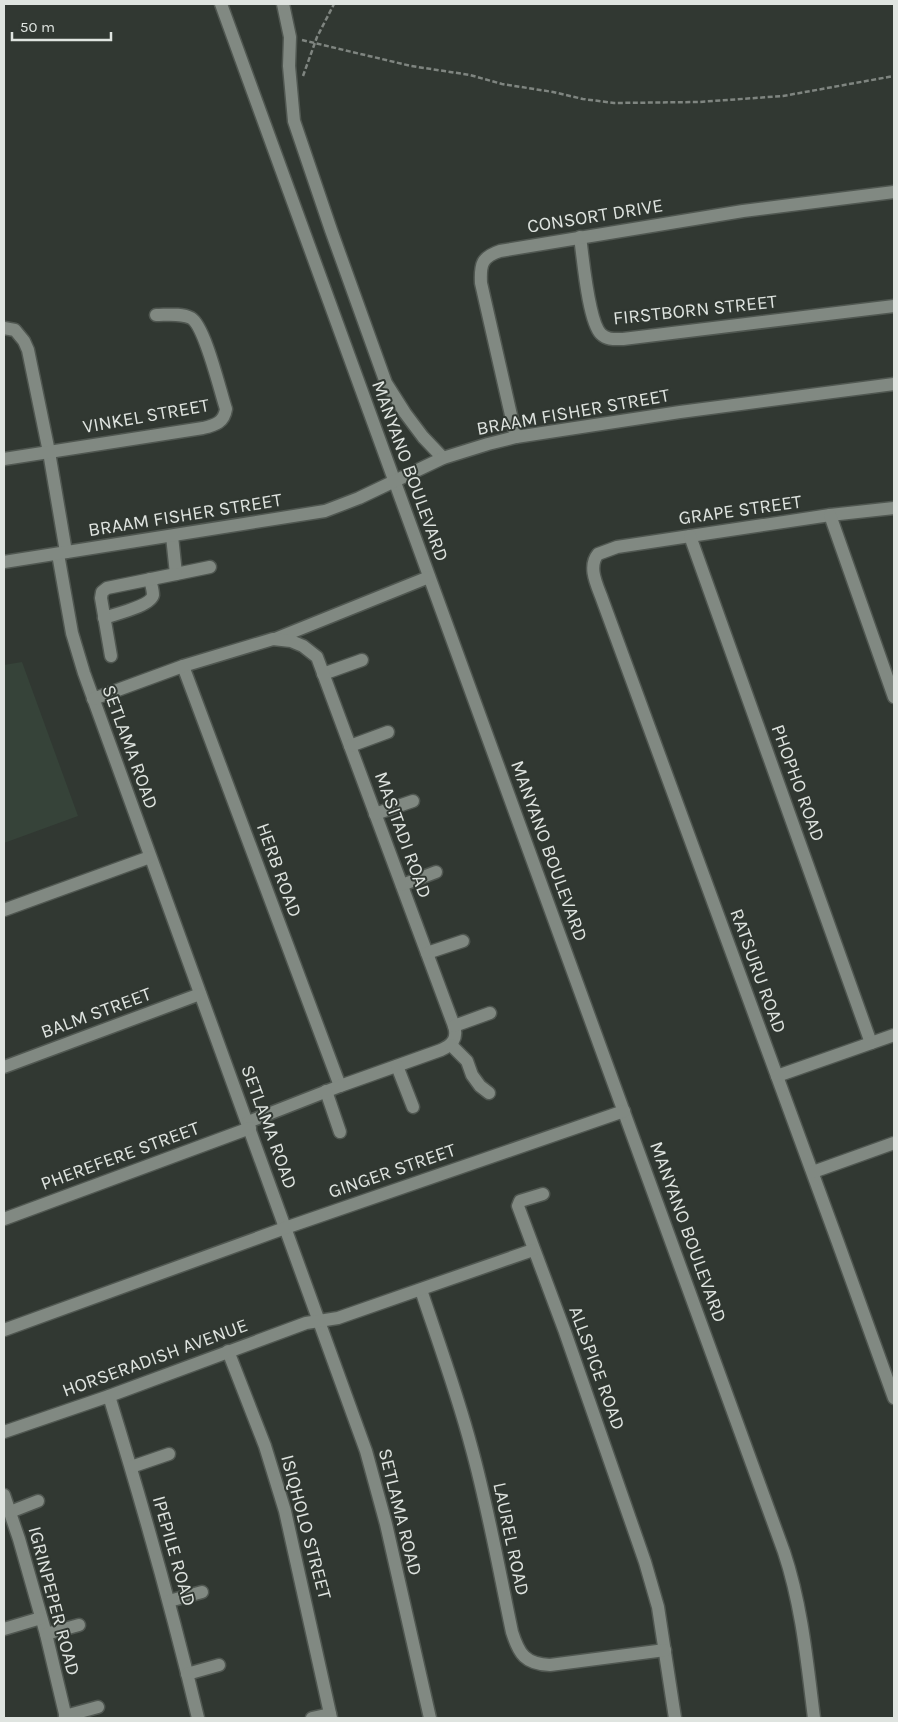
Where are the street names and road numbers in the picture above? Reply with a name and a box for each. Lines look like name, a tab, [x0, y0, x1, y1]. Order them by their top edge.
street label: CONSORT DRIVE	[526, 194, 664, 238]
street label: FIRSTBORN STREET	[612, 290, 778, 330]
street label: MANYANO BOULEVARD	[367, 377, 453, 565]
street label: BRAAM FISHER STREET	[475, 384, 672, 440]
street label: VINKEL STREET	[81, 394, 211, 438]
street label: BRAAM FISHER STREET	[87, 489, 284, 541]
street label: GRAPE STREET	[677, 490, 803, 530]
street label: SETLAMA ROAD	[97, 682, 163, 812]
street label: PHOPHO ROAD	[767, 722, 829, 844]
street label: MANYANO BOULEVARD	[506, 757, 592, 945]
street label: MASITADI ROAD	[370, 769, 436, 901]
street label: HERB ROAD	[252, 820, 306, 920]
street label: RATSURU ROAD	[725, 906, 791, 1036]
street label: BALM STREET	[38, 983, 155, 1043]
street label: SETLAMA ROAD	[236, 1062, 302, 1192]
street label: PHEREFERE STREET	[38, 1117, 203, 1195]
street label: MANYANO BOULEVARD	[645, 1138, 731, 1326]
street label: GINGER STREET	[325, 1139, 459, 1203]
street label: ALLSPICE ROAD	[564, 1303, 630, 1433]
street label: HORSERADISH AVENUE	[59, 1314, 251, 1402]
street label: SETLAMA ROAD	[374, 1446, 426, 1578]
street label: ISIQHOLO STREET	[276, 1452, 336, 1602]
street label: LAUREL ROAD	[488, 1480, 534, 1598]
street label: IPEPILE ROAD	[148, 1493, 200, 1609]
street label: IGRINPEPER ROAD	[24, 1524, 84, 1678]

